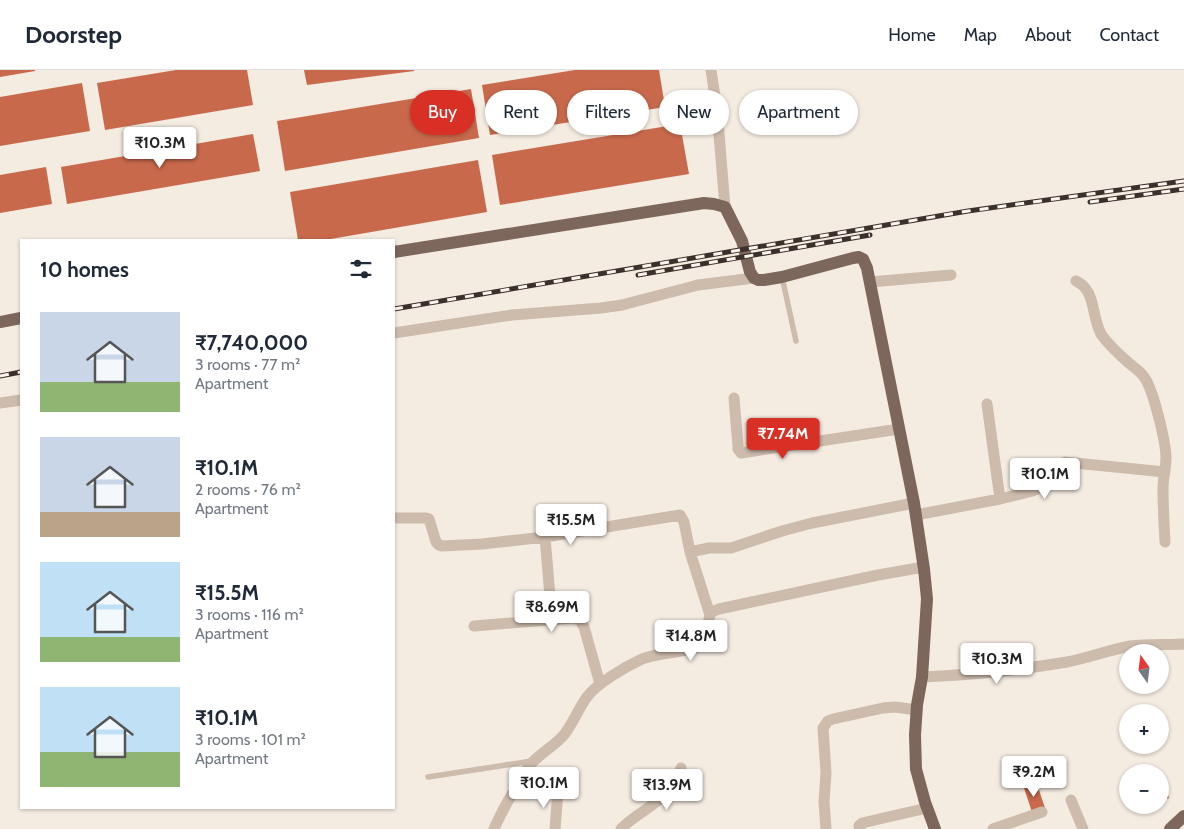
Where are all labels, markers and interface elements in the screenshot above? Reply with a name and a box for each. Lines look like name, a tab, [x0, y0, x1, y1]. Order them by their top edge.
text: Doorstep	[25, 20, 122, 49]
text: Home	[888, 24, 936, 46]
text: Map	[964, 24, 997, 46]
text: About	[1025, 24, 1071, 46]
text: Contact	[1099, 24, 1159, 46]
chip: Buy	[410, 90, 475, 135]
chip: Rent	[485, 90, 557, 135]
chip: Filters	[567, 90, 649, 135]
chip: New	[659, 90, 729, 135]
chip: Apartment	[739, 90, 858, 135]
pin: ₹10.3M	[119, 126, 201, 169]
text: ₹10.3M	[134, 133, 186, 152]
icon: filters	[347, 255, 375, 283]
text: 10 homes	[40, 257, 129, 282]
text: ₹7,740,000	[195, 330, 308, 355]
icon: home	[80, 332, 140, 392]
text: 3 rooms · 77 m²	[195, 355, 300, 374]
text: Apartment	[195, 374, 268, 393]
pin: ₹7.74M	[742, 418, 824, 460]
text: ₹7.74M	[758, 424, 808, 443]
text: ₹10.1M	[195, 455, 258, 480]
icon: home	[80, 457, 140, 517]
pin: ₹10.1M	[1004, 458, 1086, 500]
text: ₹10.1M	[1021, 464, 1069, 483]
text: 2 rooms · 76 m²	[195, 480, 301, 499]
text: Apartment	[195, 499, 268, 518]
pin: ₹15.5M	[530, 504, 612, 546]
text: ₹15.5M	[547, 510, 595, 529]
text: ₹15.5M	[195, 580, 259, 605]
icon: home	[80, 582, 140, 642]
pin: ₹8.69M	[511, 590, 593, 633]
text: ₹8.69M	[525, 597, 579, 616]
text: 3 rooms · 116 m²	[195, 605, 304, 624]
pin: ₹14.8M	[650, 620, 732, 662]
text: Apartment	[195, 624, 268, 643]
text: ₹14.8M	[665, 626, 717, 645]
pin: ₹10.3M	[956, 642, 1038, 685]
north arrow	[1119, 644, 1169, 694]
map controls	[1119, 644, 1169, 814]
text: ₹10.3M	[971, 649, 1023, 668]
button: +	[1119, 704, 1169, 754]
text: ₹10.1M	[195, 705, 258, 730]
icon: home	[80, 707, 140, 767]
text: 3 rooms · 101 m²	[195, 730, 306, 749]
text: Apartment	[195, 749, 268, 768]
pin: ₹9.2M	[999, 756, 1069, 798]
text: ₹9.2M	[1013, 762, 1055, 781]
button: −	[1119, 764, 1169, 814]
pin: ₹10.1M	[503, 766, 585, 809]
pin: ₹13.9M	[626, 768, 708, 811]
text: ₹10.1M	[520, 773, 568, 792]
text: ₹13.9M	[643, 775, 691, 794]

